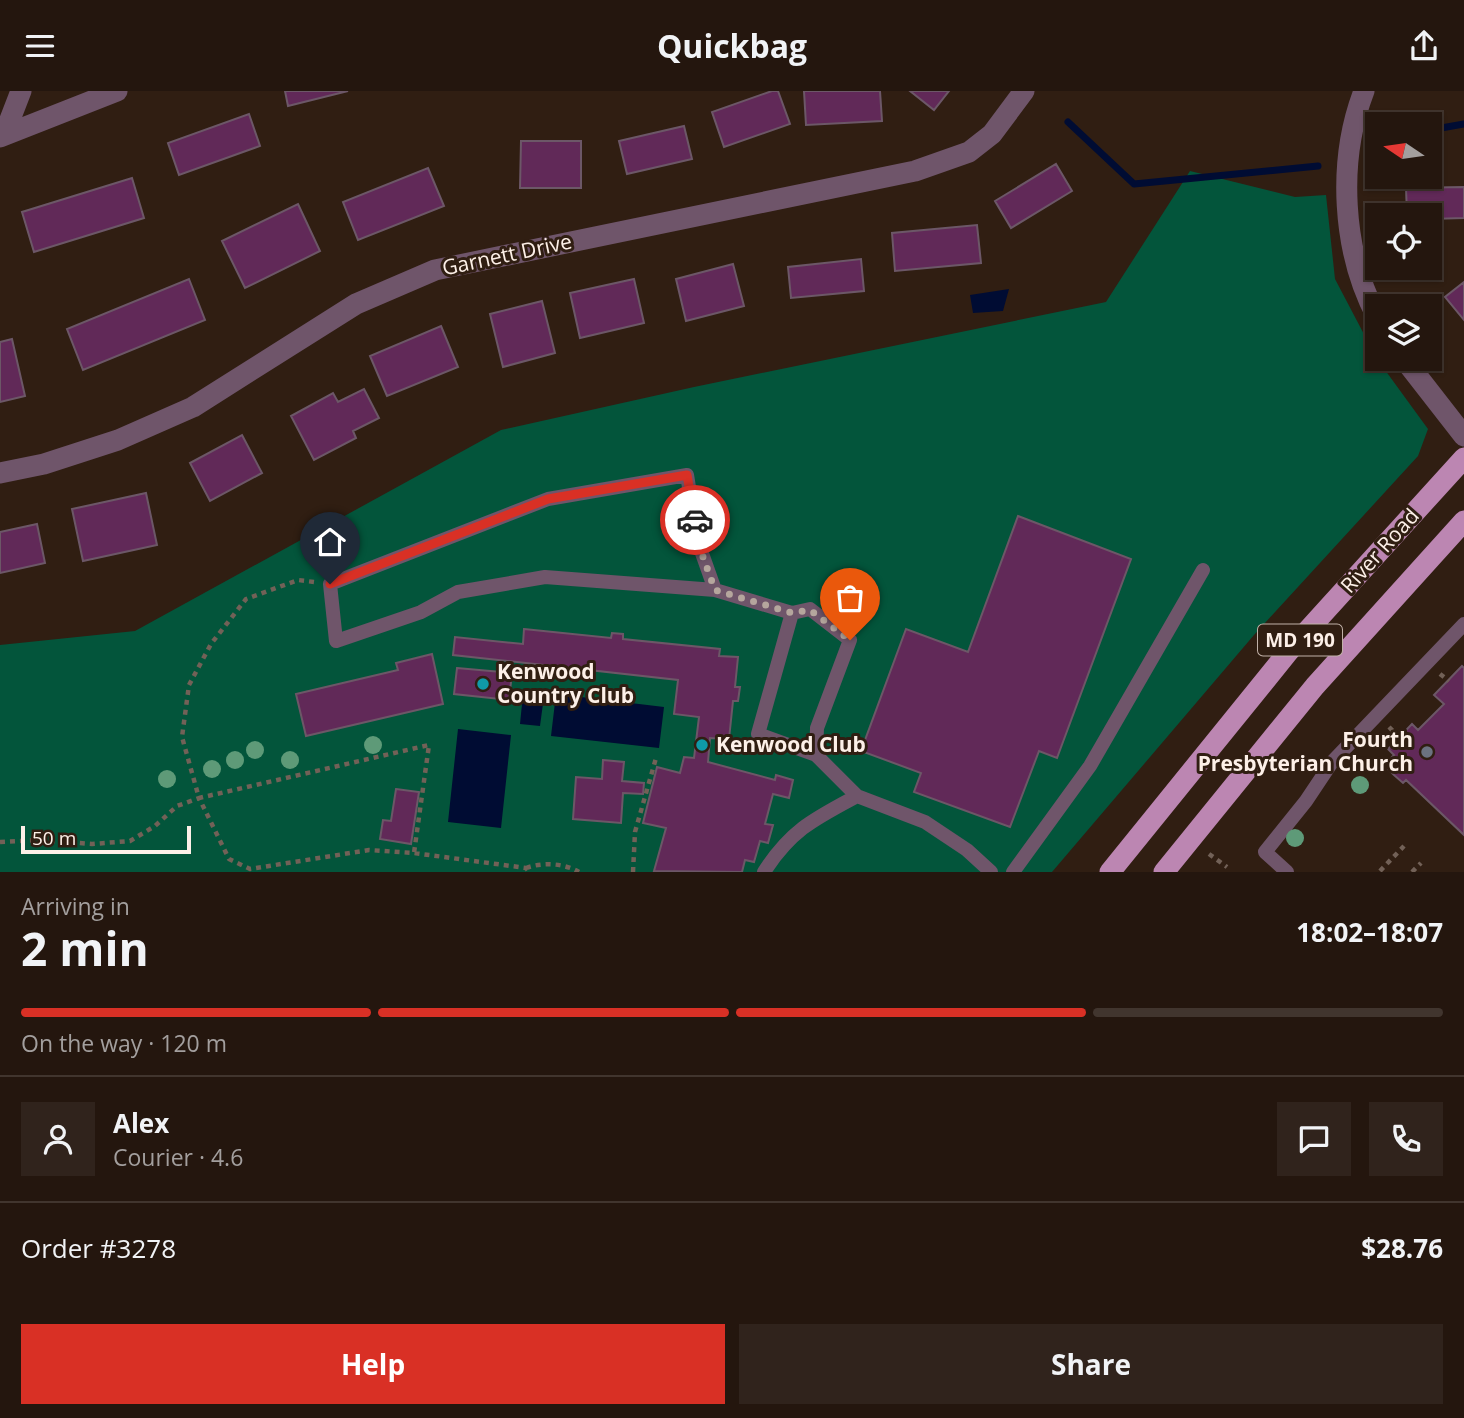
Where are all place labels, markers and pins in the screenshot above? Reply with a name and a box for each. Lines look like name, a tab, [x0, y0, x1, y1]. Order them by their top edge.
pin	[300, 512, 360, 584]
pin	[820, 568, 880, 640]
place label: Kenwood Country Club	[497, 657, 634, 709]
marker: Kenwood Country Club	[475, 676, 491, 692]
place label: Fourth Presbyterian Church	[1198, 725, 1413, 777]
place label: Kenwood Club	[716, 730, 866, 758]
marker: Kenwood Club	[694, 737, 710, 753]
marker: Fourth Presbyterian Church	[1419, 744, 1435, 760]

